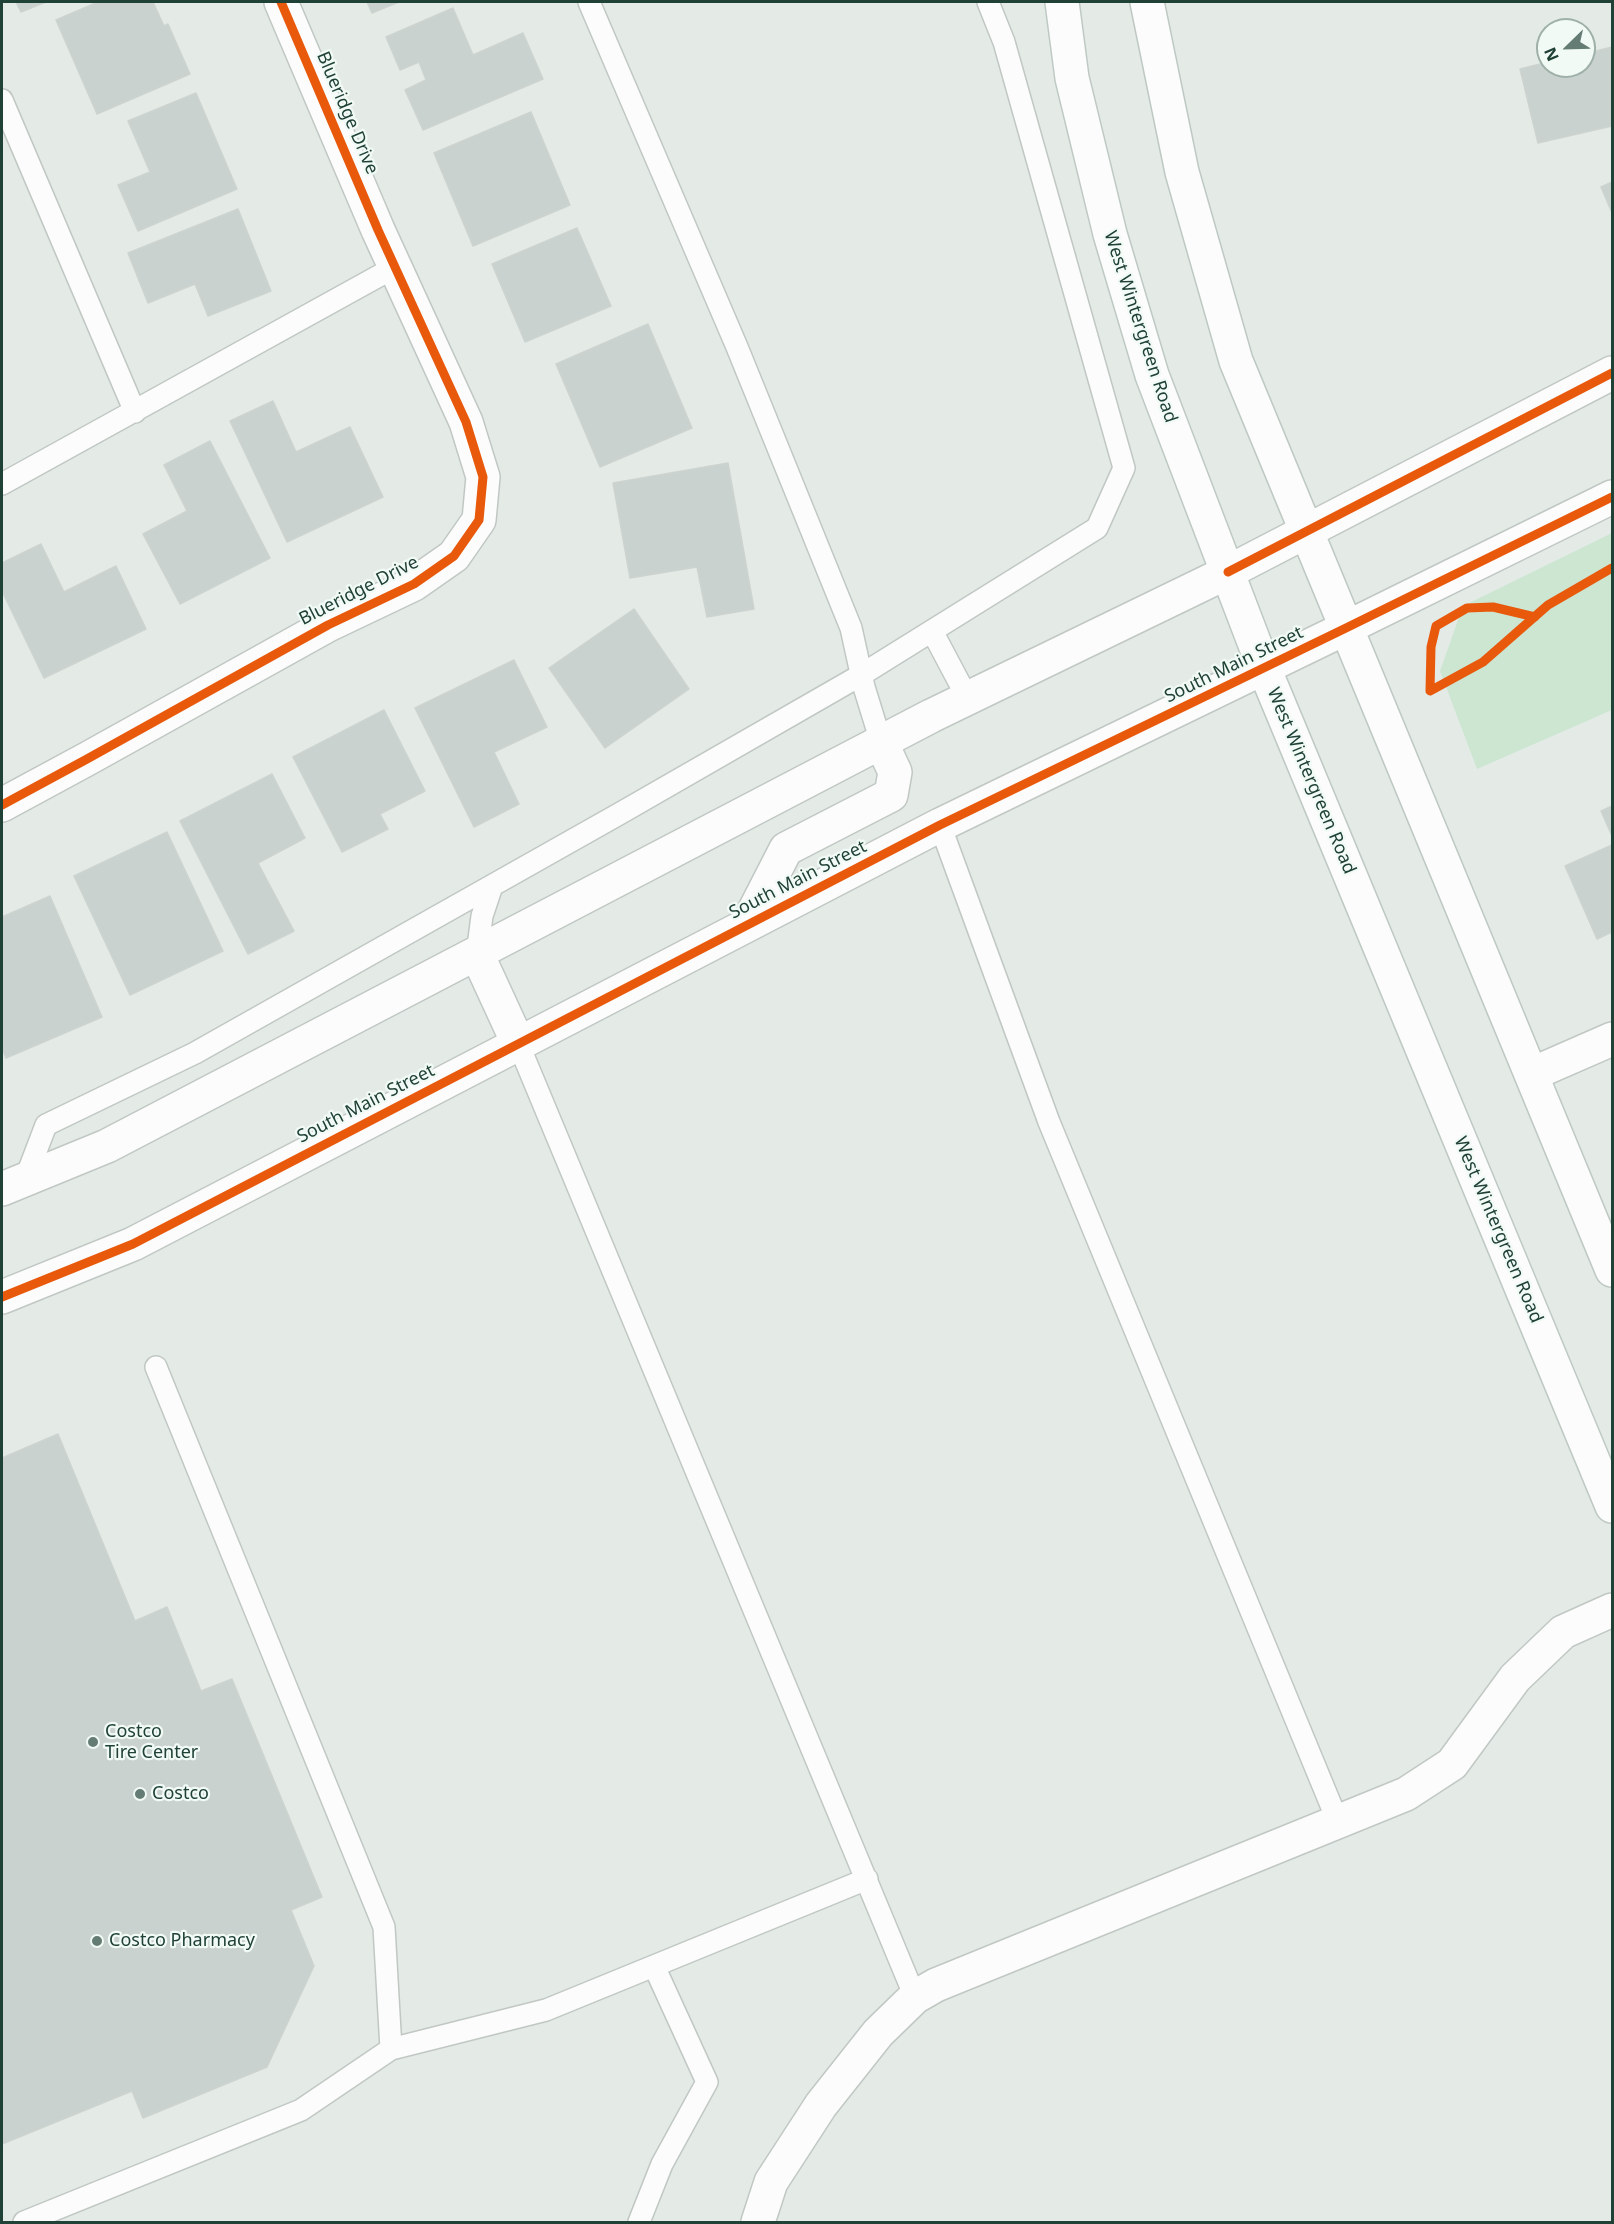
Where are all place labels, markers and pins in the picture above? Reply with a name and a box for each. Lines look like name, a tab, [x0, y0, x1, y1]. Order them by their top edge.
place label: Costco Tire Center	[105, 1721, 198, 1764]
marker: Costco Tire Center	[86, 1735, 100, 1749]
place label: Costco	[152, 1783, 209, 1805]
marker: Costco	[133, 1787, 147, 1801]
place label: Costco Pharmacy	[109, 1930, 255, 1952]
marker: Costco Pharmacy	[90, 1934, 104, 1948]

